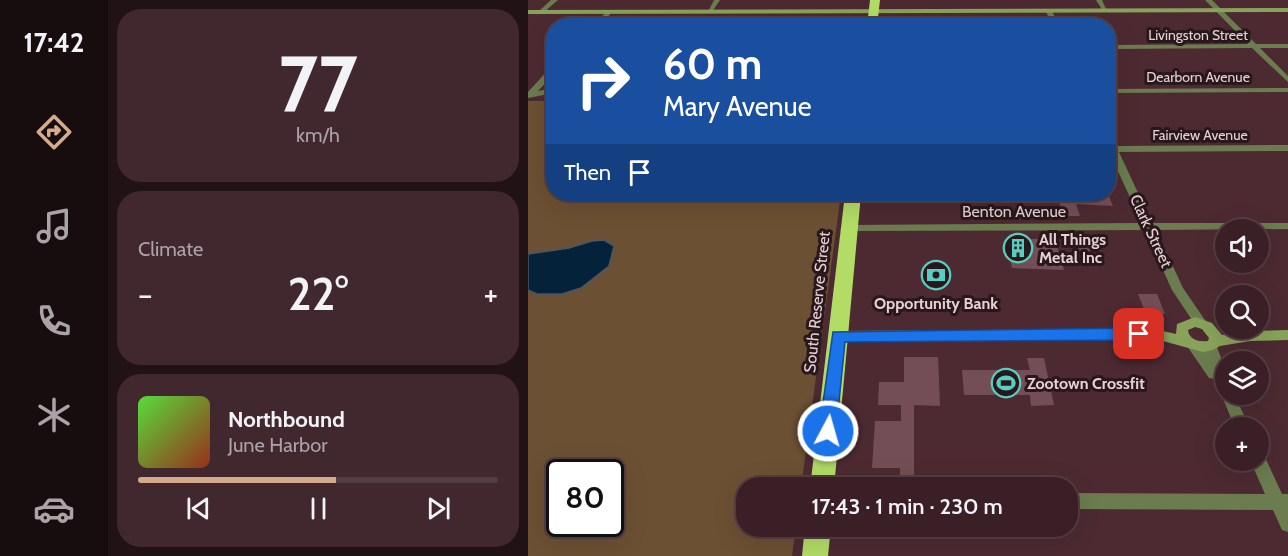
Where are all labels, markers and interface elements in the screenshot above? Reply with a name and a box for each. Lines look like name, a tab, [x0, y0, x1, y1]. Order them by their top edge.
text: 17:42	[24, 26, 84, 59]
street label: Livingston Street	[1148, 26, 1248, 44]
text: 77	[278, 36, 358, 131]
text: 60 m	[663, 38, 762, 90]
icon: right	[564, 42, 642, 120]
street label: Dearborn Avenue	[1146, 68, 1250, 86]
text: Mary Avenue	[663, 90, 812, 123]
icon: directions	[33, 111, 75, 153]
text: km/h	[296, 123, 340, 147]
street label: Fairview Avenue	[1152, 126, 1248, 144]
icon: arrive	[623, 156, 656, 189]
text: Then	[564, 159, 611, 186]
street label: Clark Street	[1126, 192, 1176, 271]
street label: Benton Avenue	[962, 202, 1066, 221]
icon: music	[33, 205, 75, 247]
map controls	[1215, 219, 1269, 471]
button: sound	[1215, 219, 1269, 273]
street label: South Reserve Street	[800, 230, 834, 374]
place label: All Things Metal Inc	[1039, 230, 1106, 267]
building icon: All Things Metal Inc	[1002, 232, 1034, 264]
text: Climate	[138, 237, 203, 261]
bank icon: Opportunity Bank	[920, 259, 952, 291]
text: 22°	[288, 267, 348, 321]
text: −	[138, 274, 153, 314]
text: +	[483, 274, 498, 314]
button: search	[1215, 285, 1269, 339]
place label: Opportunity Bank	[874, 294, 998, 313]
icon: phone	[33, 300, 75, 342]
pin	[1113, 308, 1164, 359]
icon: arrive	[1122, 317, 1155, 350]
button: layers	[1215, 351, 1269, 405]
sports icon: Zootown Crossfit	[990, 367, 1022, 399]
place label: Zootown Crossfit	[1027, 374, 1145, 393]
icon: climate	[33, 394, 75, 436]
position arrow	[796, 399, 860, 463]
text: Northbound	[228, 406, 345, 433]
button: +	[1215, 417, 1269, 471]
text: June Harbor	[228, 433, 328, 457]
speed limit sign: 80	[546, 459, 624, 537]
icon: car	[33, 488, 75, 530]
icon: previous	[182, 492, 215, 525]
icon: pause	[302, 492, 335, 525]
icon: next	[422, 492, 455, 525]
text: 17:43 · 1 min · 230 m	[811, 493, 1003, 520]

